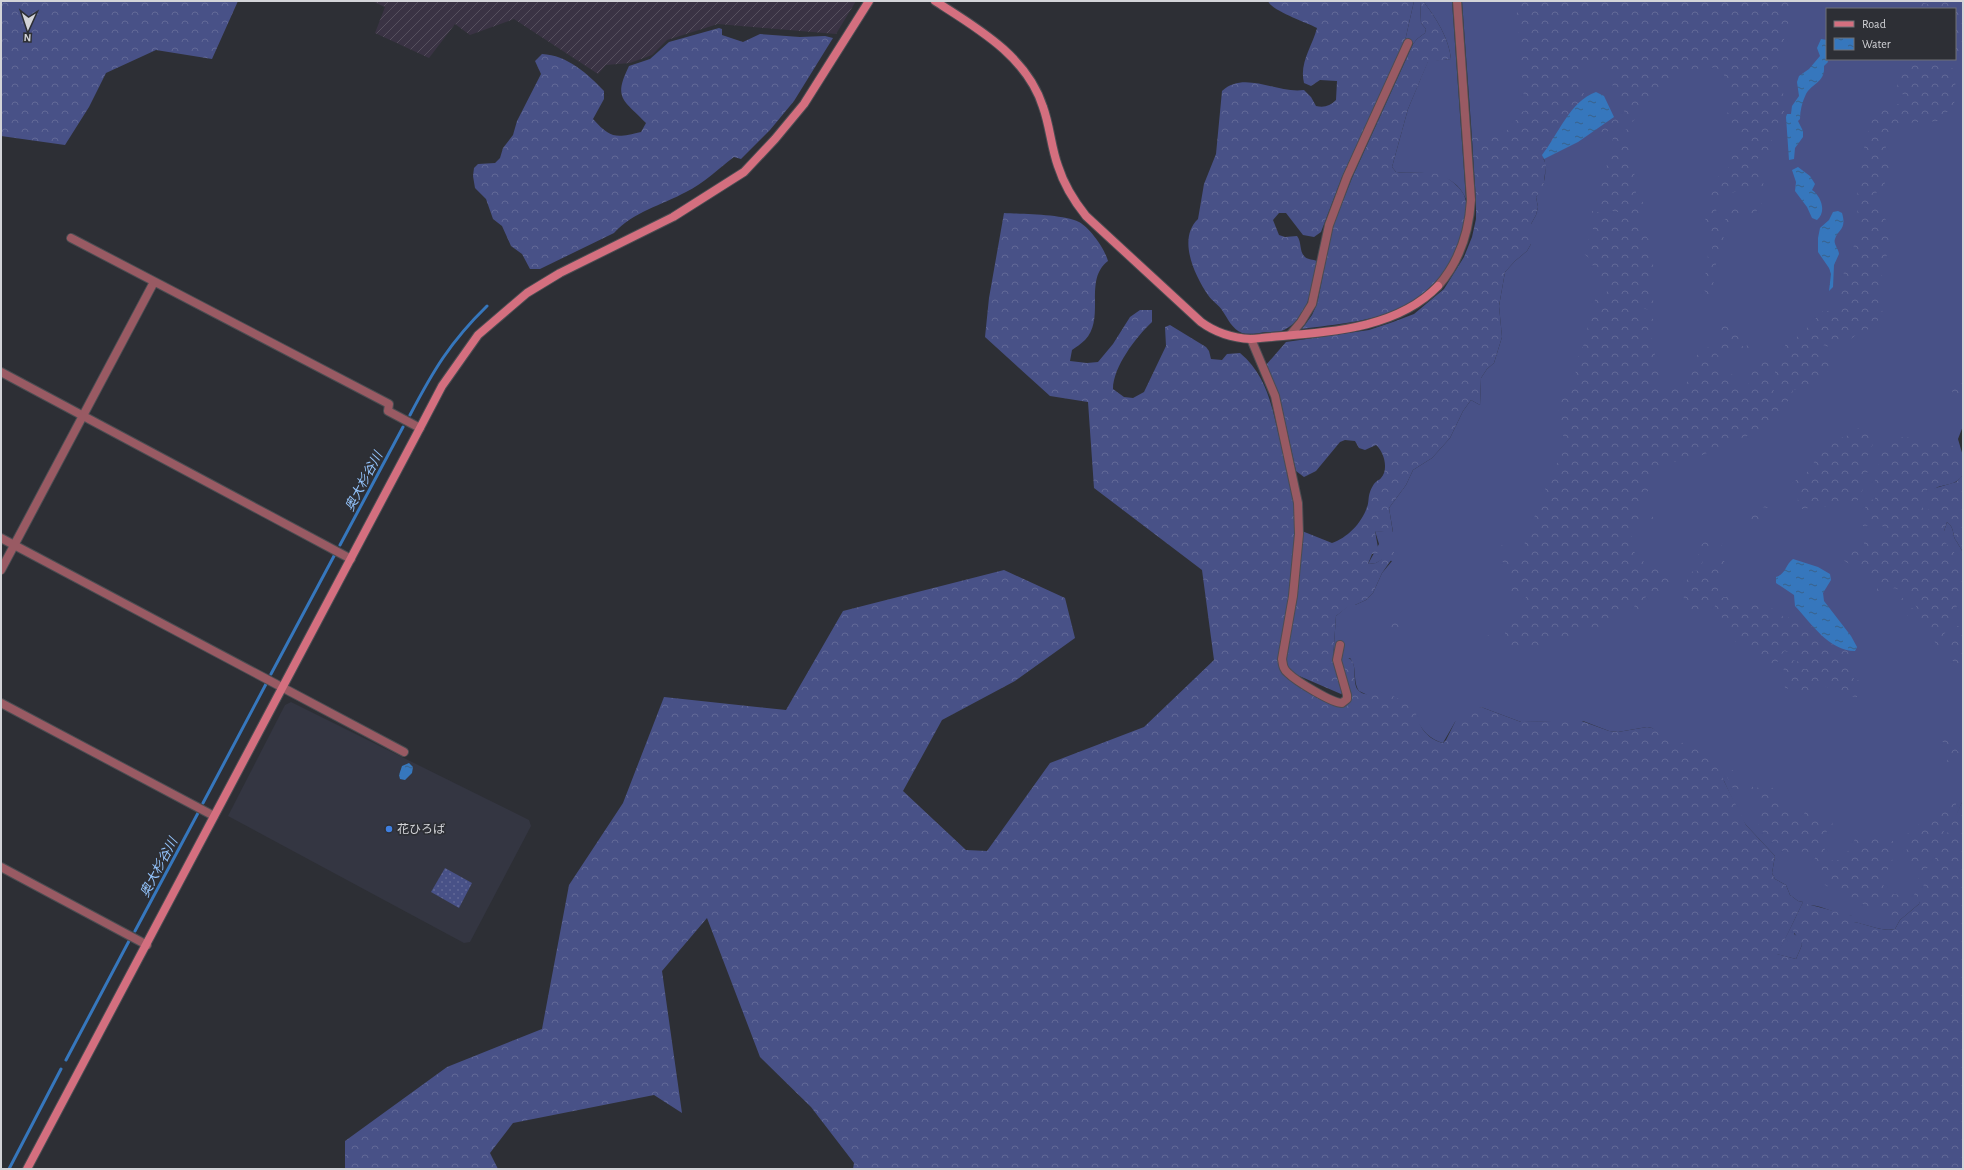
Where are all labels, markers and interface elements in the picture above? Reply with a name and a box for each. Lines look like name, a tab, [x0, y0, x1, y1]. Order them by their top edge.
north arrow	[8, 8, 48, 48]
legend	[1826, 8, 1956, 60]
text: Road	[1862, 18, 1886, 30]
text: N	[23, 32, 32, 43]
text: Water	[1862, 38, 1891, 50]
water label: 奥大杉谷川	[342, 448, 386, 513]
place label: 花ひろば	[397, 823, 445, 835]
marker: 花ひろば	[384, 824, 394, 834]
water label: 奥大杉谷川	[137, 834, 181, 899]

